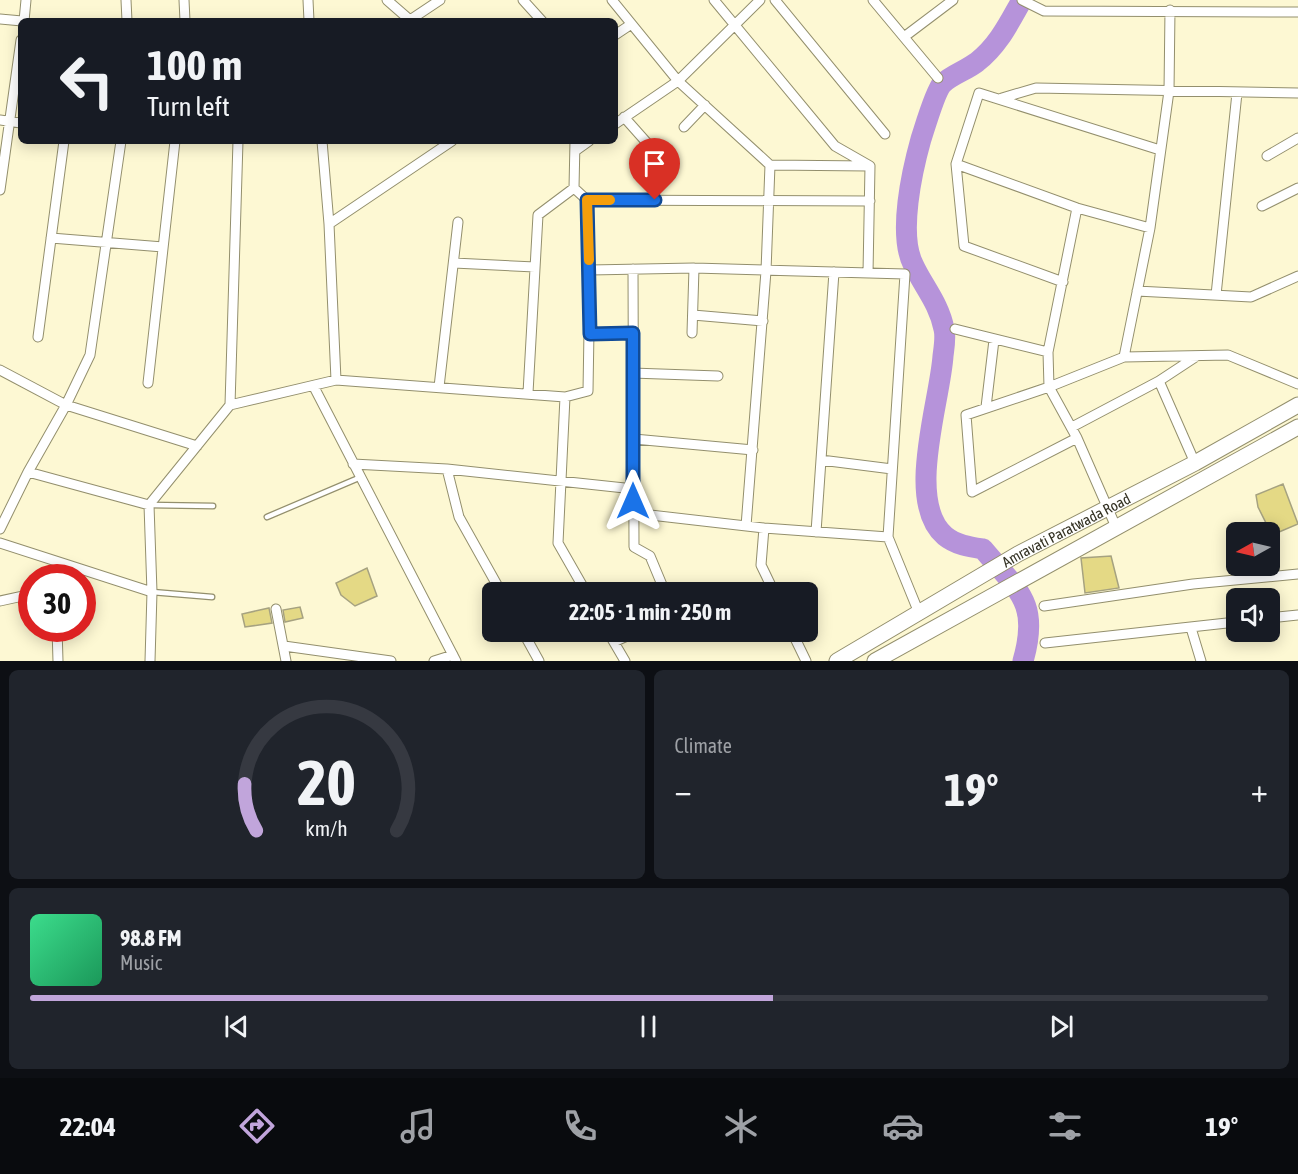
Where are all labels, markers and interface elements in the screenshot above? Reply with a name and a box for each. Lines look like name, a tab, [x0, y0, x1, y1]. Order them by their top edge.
text: 100 m	[147, 41, 242, 89]
icon: left	[48, 42, 126, 120]
text: Turn left	[147, 91, 230, 122]
pin	[629, 138, 680, 200]
icon: arrive	[638, 147, 671, 180]
position arrow	[601, 469, 665, 533]
street label: Amravati Paratwada Road	[999, 489, 1133, 570]
north arrow	[1226, 522, 1280, 576]
map controls	[1226, 522, 1280, 642]
speed limit sign: 30	[18, 564, 96, 642]
button: sound	[1226, 588, 1280, 642]
text: 22:05 · 1 min · 250 m	[569, 599, 731, 625]
text: Climate	[675, 734, 732, 757]
text: 20	[297, 747, 356, 818]
text: 19°	[944, 764, 999, 816]
text: −	[675, 771, 692, 809]
text: +	[1251, 771, 1268, 809]
text: km/h	[305, 817, 348, 842]
text: 98.8 FM	[120, 925, 182, 951]
text: Music	[120, 951, 162, 974]
icon: previous	[220, 1010, 253, 1043]
icon: pause	[632, 1010, 665, 1043]
icon: next	[1045, 1010, 1078, 1043]
icon: directions	[236, 1105, 278, 1147]
icon: music	[397, 1105, 439, 1147]
icon: phone	[559, 1105, 601, 1147]
icon: climate	[720, 1105, 762, 1147]
icon: car	[882, 1105, 924, 1147]
icon: filters	[1044, 1105, 1086, 1147]
text: 22:04	[60, 1111, 116, 1142]
text: 19°	[1205, 1111, 1238, 1142]

